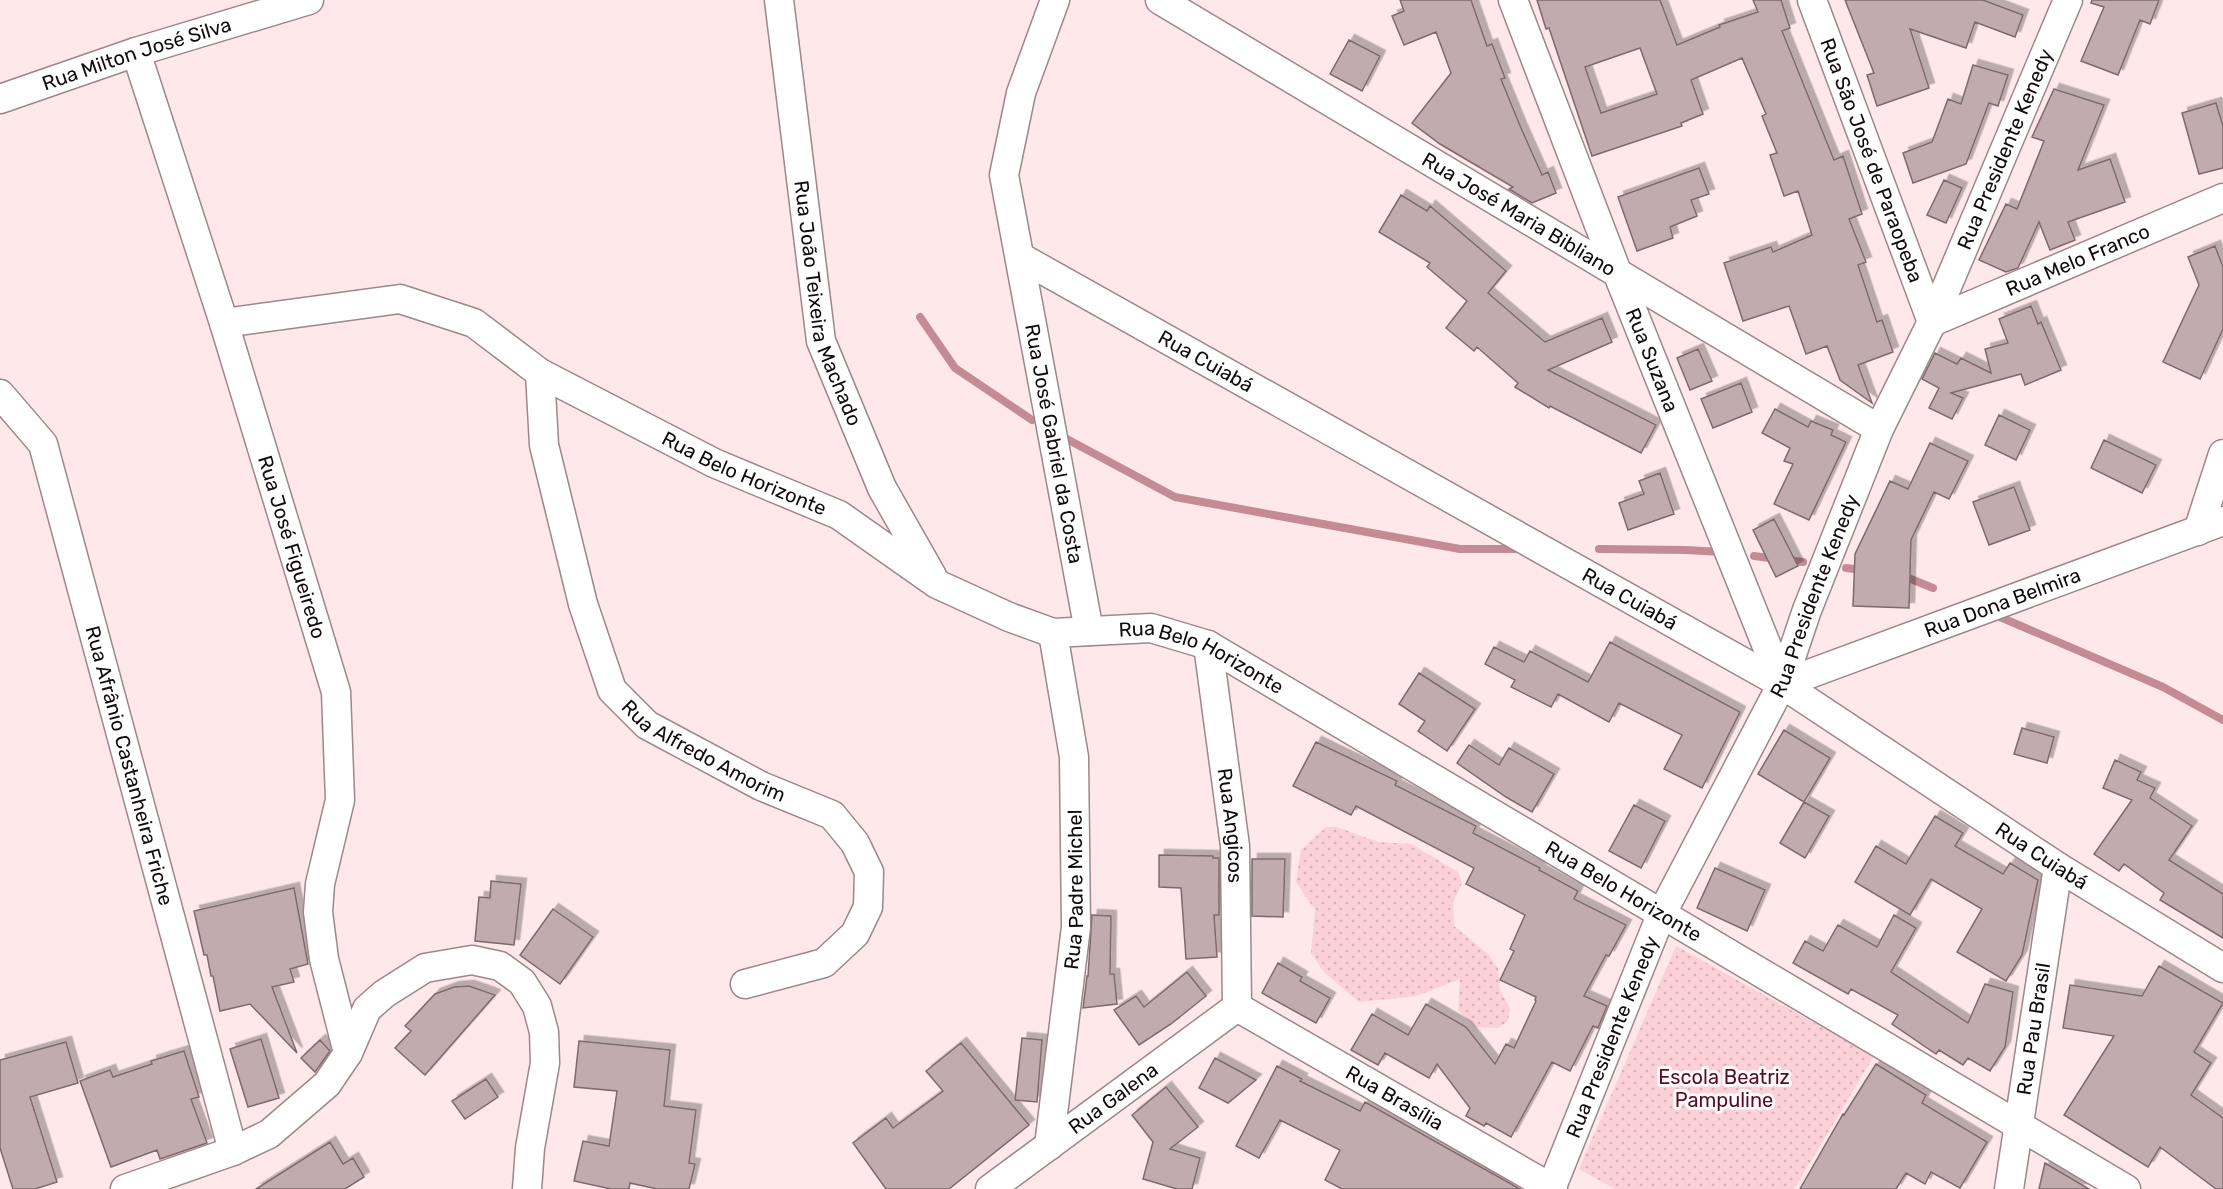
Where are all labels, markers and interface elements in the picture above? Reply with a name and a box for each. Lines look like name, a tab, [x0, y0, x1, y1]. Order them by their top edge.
street label: Rua Milton José Silva	[39, 12, 234, 96]
street label: Rua São José de Paraopeba	[1815, 35, 1928, 286]
street label: Rua Presidente Kenedy	[1952, 45, 2058, 253]
street label: Rua José Maria Bibliano	[1418, 147, 1620, 281]
street label: Rua João Teixeira Machado	[789, 179, 867, 429]
street label: Rua Melo Franco	[2002, 219, 2153, 301]
street label: Rua Suzana	[1621, 304, 1684, 416]
street label: Rua José Gabriel da Costa	[1020, 322, 1088, 565]
street label: Rua Cuiabá	[1154, 325, 1258, 397]
street label: Rua Belo Horizonte	[658, 426, 830, 520]
street label: Rua José Figueiredo	[253, 453, 331, 641]
street label: Rua Presidente Kenedy	[1765, 491, 1864, 702]
street label: Rua Cuiabá	[1578, 562, 1682, 635]
street label: Rua Dona Belmira	[1921, 563, 2084, 642]
street label: Rua Belo Horizonte	[1118, 616, 1288, 699]
street label: Rua Afrânio Castanheira Friche	[80, 623, 178, 908]
street label: Rua Alfredo Amorim	[617, 695, 789, 807]
street label: Rua Angicos	[1213, 766, 1247, 883]
street label: Rua Padre Michel	[1059, 809, 1088, 971]
street label: Rua Cuiabá	[1991, 817, 2092, 894]
street label: Rua Belo Horizonte	[1541, 836, 1706, 947]
street label: Rua Presidente Kenedy	[1561, 932, 1663, 1141]
street label: Rua Pau Brasil	[2011, 961, 2055, 1097]
street label: Rua Galena	[1064, 1057, 1163, 1139]
street label: Rua Brasília	[1342, 1060, 1448, 1135]
park label: Escola Beatriz Pampuline	[1658, 1065, 1790, 1112]

